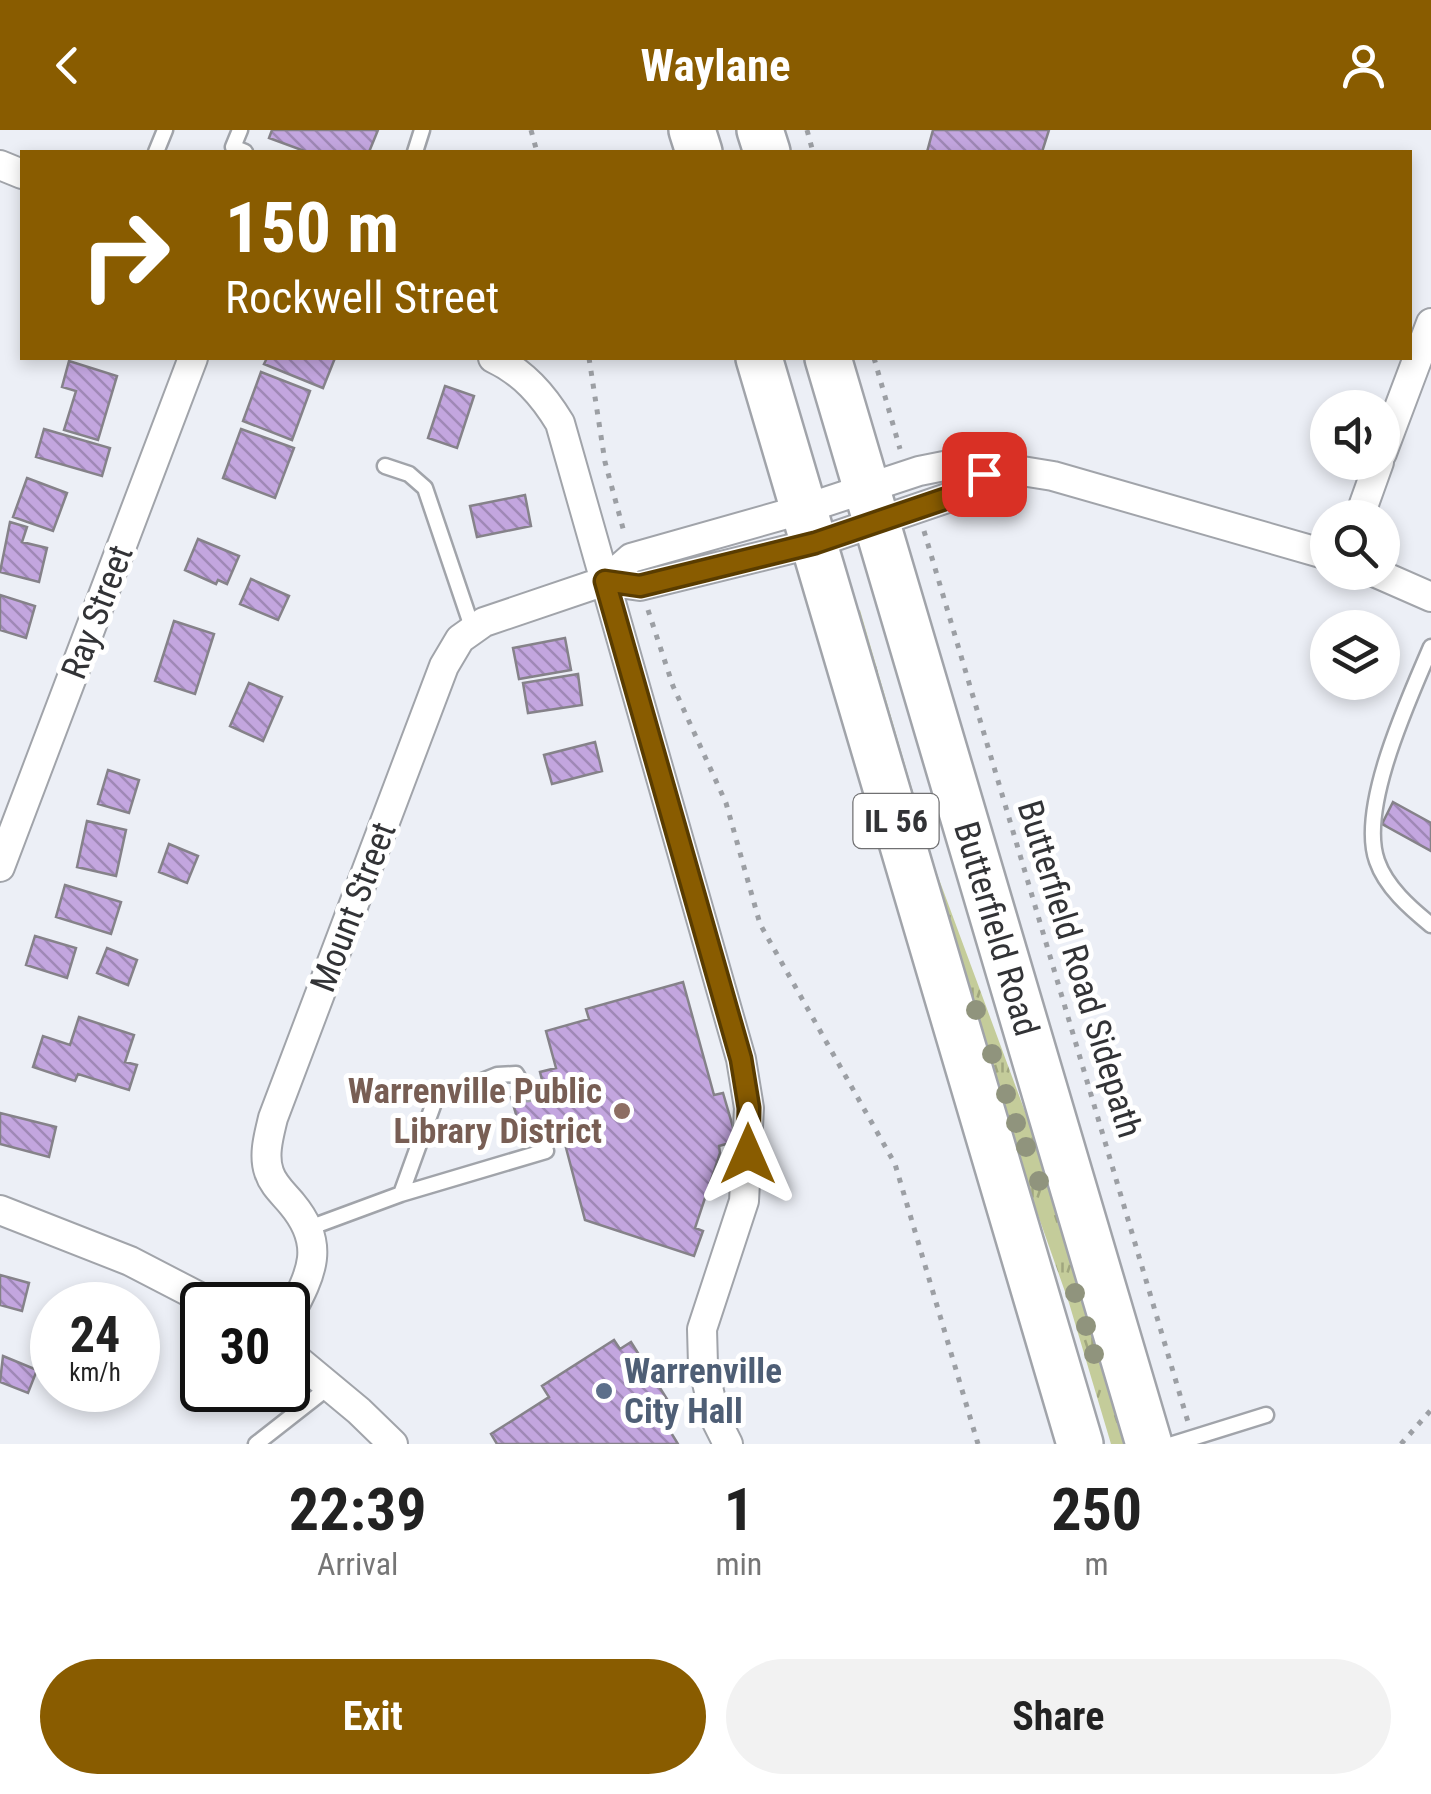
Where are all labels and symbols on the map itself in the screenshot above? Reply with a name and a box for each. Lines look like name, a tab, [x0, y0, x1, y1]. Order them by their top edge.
pin	[942, 432, 1027, 517]
street label: Ray Street	[53, 540, 142, 685]
road number: IL 56	[854, 794, 938, 848]
street label: Butterfield Road Sidepath	[1009, 796, 1150, 1143]
street label: Mount Street	[302, 817, 405, 998]
street label: Butterfield Road	[945, 817, 1047, 1041]
place label: Warrenville Public Library District	[348, 1071, 602, 1152]
marker: Warrenville Public Library District	[611, 1100, 633, 1122]
position arrow	[696, 1102, 800, 1206]
speed limit sign: 30	[180, 1282, 310, 1412]
place label: Warrenville City Hall	[624, 1351, 782, 1432]
marker: Warrenville City Hall	[593, 1380, 615, 1402]

